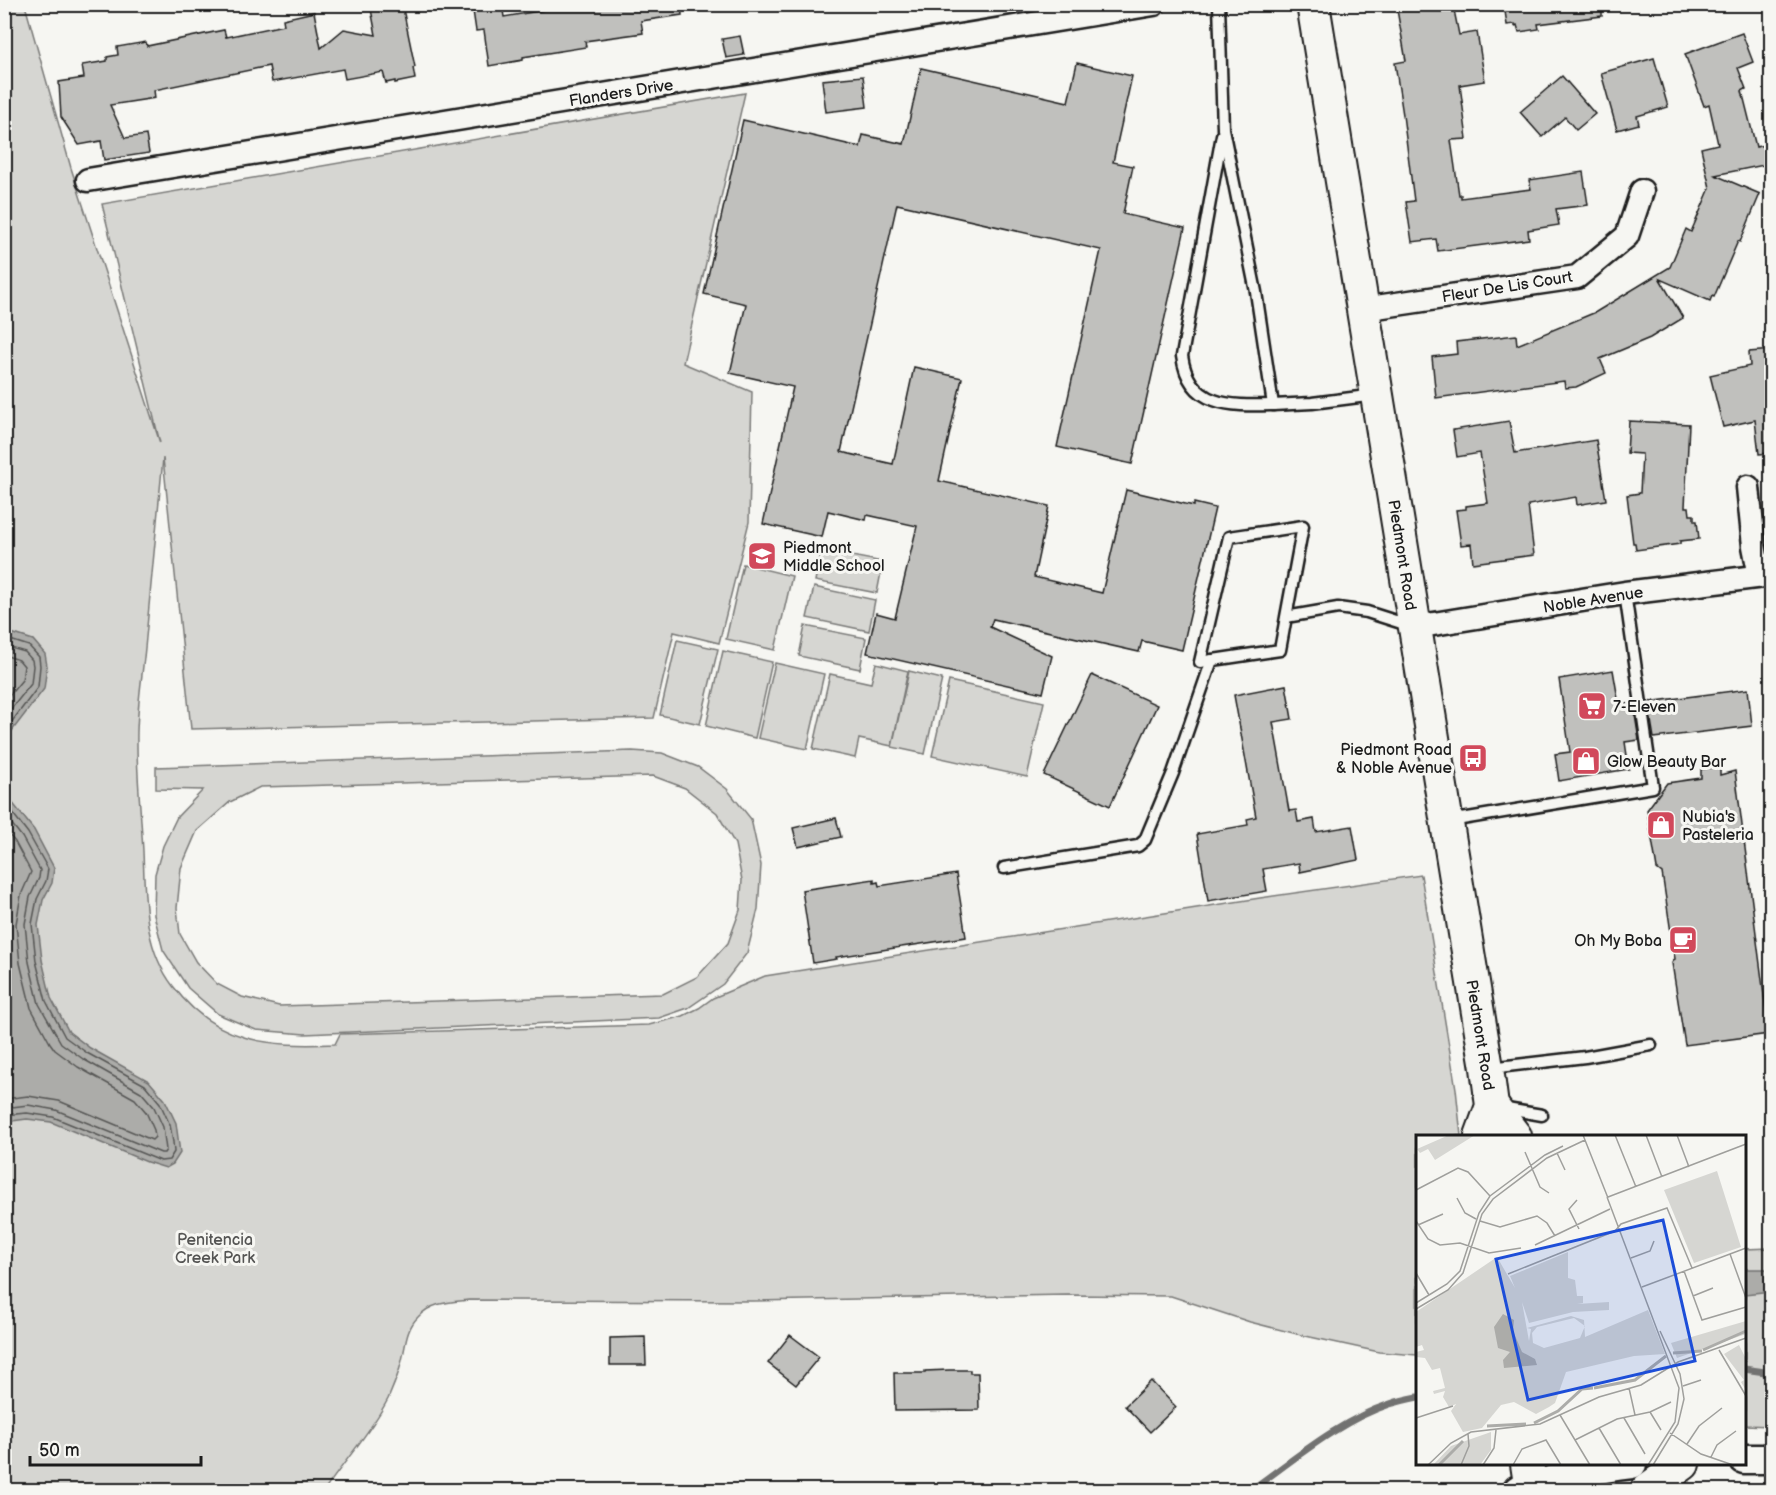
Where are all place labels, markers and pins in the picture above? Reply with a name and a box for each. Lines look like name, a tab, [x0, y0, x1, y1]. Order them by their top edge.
place label: Piedmont Middle School	[783, 539, 885, 576]
school or university icon: Piedmont Middle School	[746, 540, 778, 572]
supermarket icon: 7-Eleven	[1576, 690, 1608, 722]
place label: 7-Eleven	[1613, 698, 1676, 717]
place label: Piedmont Road & Noble Avenue	[1336, 741, 1452, 778]
bus stop icon: Piedmont Road & Noble Avenue	[1457, 742, 1489, 774]
shop icon: Glow Beauty Bar	[1570, 745, 1602, 777]
place label: Glow Beauty Bar	[1607, 753, 1726, 772]
place label: Nubia's Pasteleria	[1682, 808, 1754, 845]
shop icon: Nubia's Pasteleria	[1645, 809, 1677, 841]
cafe icon: Oh My Boba	[1667, 924, 1699, 956]
place label: Oh My Boba	[1574, 932, 1662, 951]

